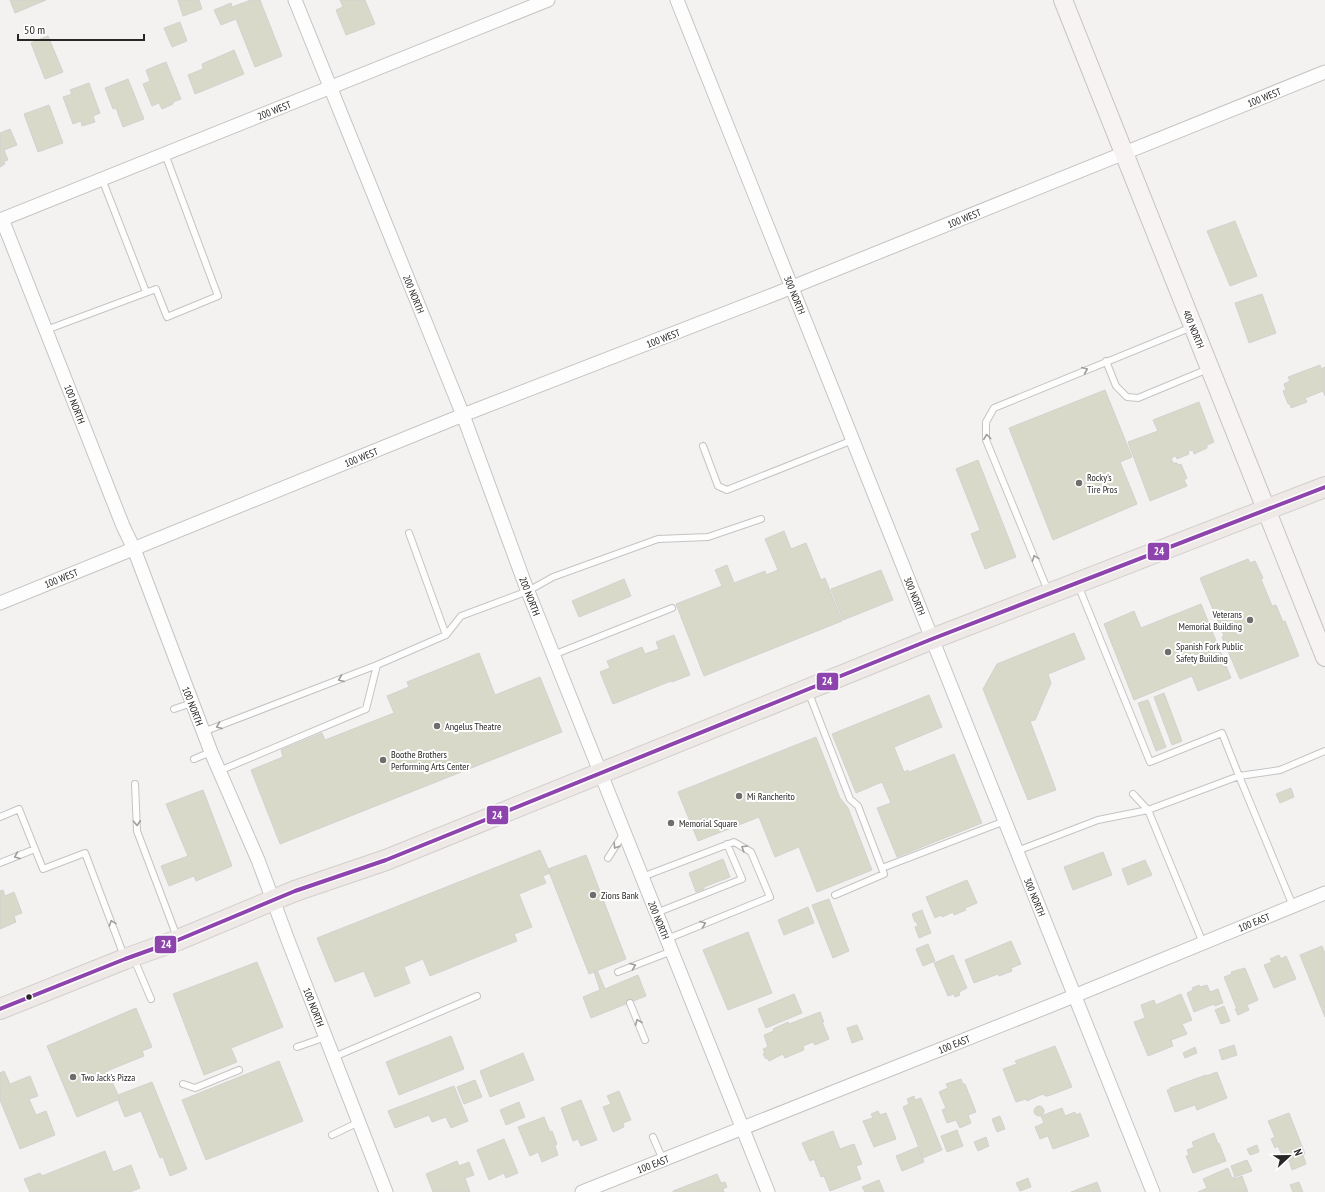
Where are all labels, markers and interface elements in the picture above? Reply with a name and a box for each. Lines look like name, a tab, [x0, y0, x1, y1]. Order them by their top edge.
scale bar	[18, 16, 144, 42]
text: 50 m	[24, 22, 45, 37]
street label: 100 WEST	[1245, 85, 1283, 110]
street label: 200 WEST	[255, 98, 293, 123]
street label: 100 WEST	[945, 206, 983, 231]
street label: 200 NORTH	[400, 273, 427, 315]
street label: 300 NORTH	[781, 274, 808, 316]
street label: 400 NORTH	[1180, 308, 1207, 350]
street label: 100 WEST	[644, 326, 682, 351]
one-way arrow	[1081, 367, 1088, 375]
street label: 100 NORTH	[61, 383, 88, 425]
one-way arrow	[983, 434, 992, 441]
street label: 100 WEST	[342, 445, 380, 470]
place label: Rocky's Tire Pros	[1087, 471, 1118, 496]
marker: Rocky's Tire Pros	[1074, 478, 1084, 488]
line badge: 24	[1147, 542, 1170, 561]
text: 24	[1154, 544, 1165, 558]
one-way arrow	[1031, 554, 1039, 561]
street label: 100 WEST	[42, 566, 80, 591]
street label: 200 NORTH	[516, 575, 543, 617]
street label: 300 NORTH	[901, 575, 928, 617]
place label: Veterans Memorial Building	[1179, 608, 1243, 633]
marker: Veterans Memorial Building	[1245, 615, 1255, 625]
place label: Spanish Fork Public Safety Building	[1176, 640, 1243, 665]
marker: Spanish Fork Public Safety Building	[1163, 647, 1173, 657]
line badge: 24	[816, 672, 839, 691]
one-way arrow	[337, 674, 344, 682]
text: 24	[822, 674, 833, 688]
street label: 100 NORTH	[179, 685, 206, 727]
place label: Angelus Theatre	[445, 720, 501, 733]
one-way arrow	[216, 721, 223, 729]
marker: Angelus Theatre	[432, 721, 442, 731]
place label: Boothe Brothers Performing Arts Center	[391, 748, 469, 773]
marker: Boothe Brothers Performing Arts Center	[378, 755, 388, 765]
place label: Mi Rancherito	[747, 790, 795, 803]
marker: Mi Rancherito	[734, 791, 744, 801]
line badge: 24	[486, 805, 509, 825]
text: 24	[492, 808, 503, 822]
place label: Memorial Square	[679, 817, 738, 830]
marker: Memorial Square	[666, 818, 676, 828]
one-way arrow	[133, 820, 141, 826]
one-way arrow	[613, 842, 621, 849]
one-way arrow	[741, 845, 748, 852]
one-way arrow	[14, 851, 21, 859]
street label: 300 NORTH	[1021, 876, 1048, 918]
place label: Zions Bank	[601, 889, 639, 902]
marker: Zions Bank	[588, 890, 598, 900]
street label: 200 NORTH	[645, 899, 672, 941]
street label: 100 EAST	[1236, 910, 1273, 935]
one-way arrow	[108, 919, 116, 926]
one-way arrow	[699, 921, 706, 929]
line badge: 24	[154, 935, 177, 954]
text: 24	[161, 937, 172, 951]
one-way arrow	[630, 963, 637, 971]
street label: 100 NORTH	[300, 986, 327, 1028]
unlabelled marker	[24, 992, 34, 1002]
one-way arrow	[634, 1018, 642, 1025]
street label: 100 EAST	[936, 1032, 973, 1057]
place label: Two Jack's Pizza	[81, 1071, 135, 1084]
marker: Two Jack's Pizza	[68, 1072, 78, 1082]
north arrow	[1269, 1136, 1309, 1176]
text: N	[1291, 1147, 1306, 1158]
street label: 100 EAST	[635, 1152, 672, 1177]

